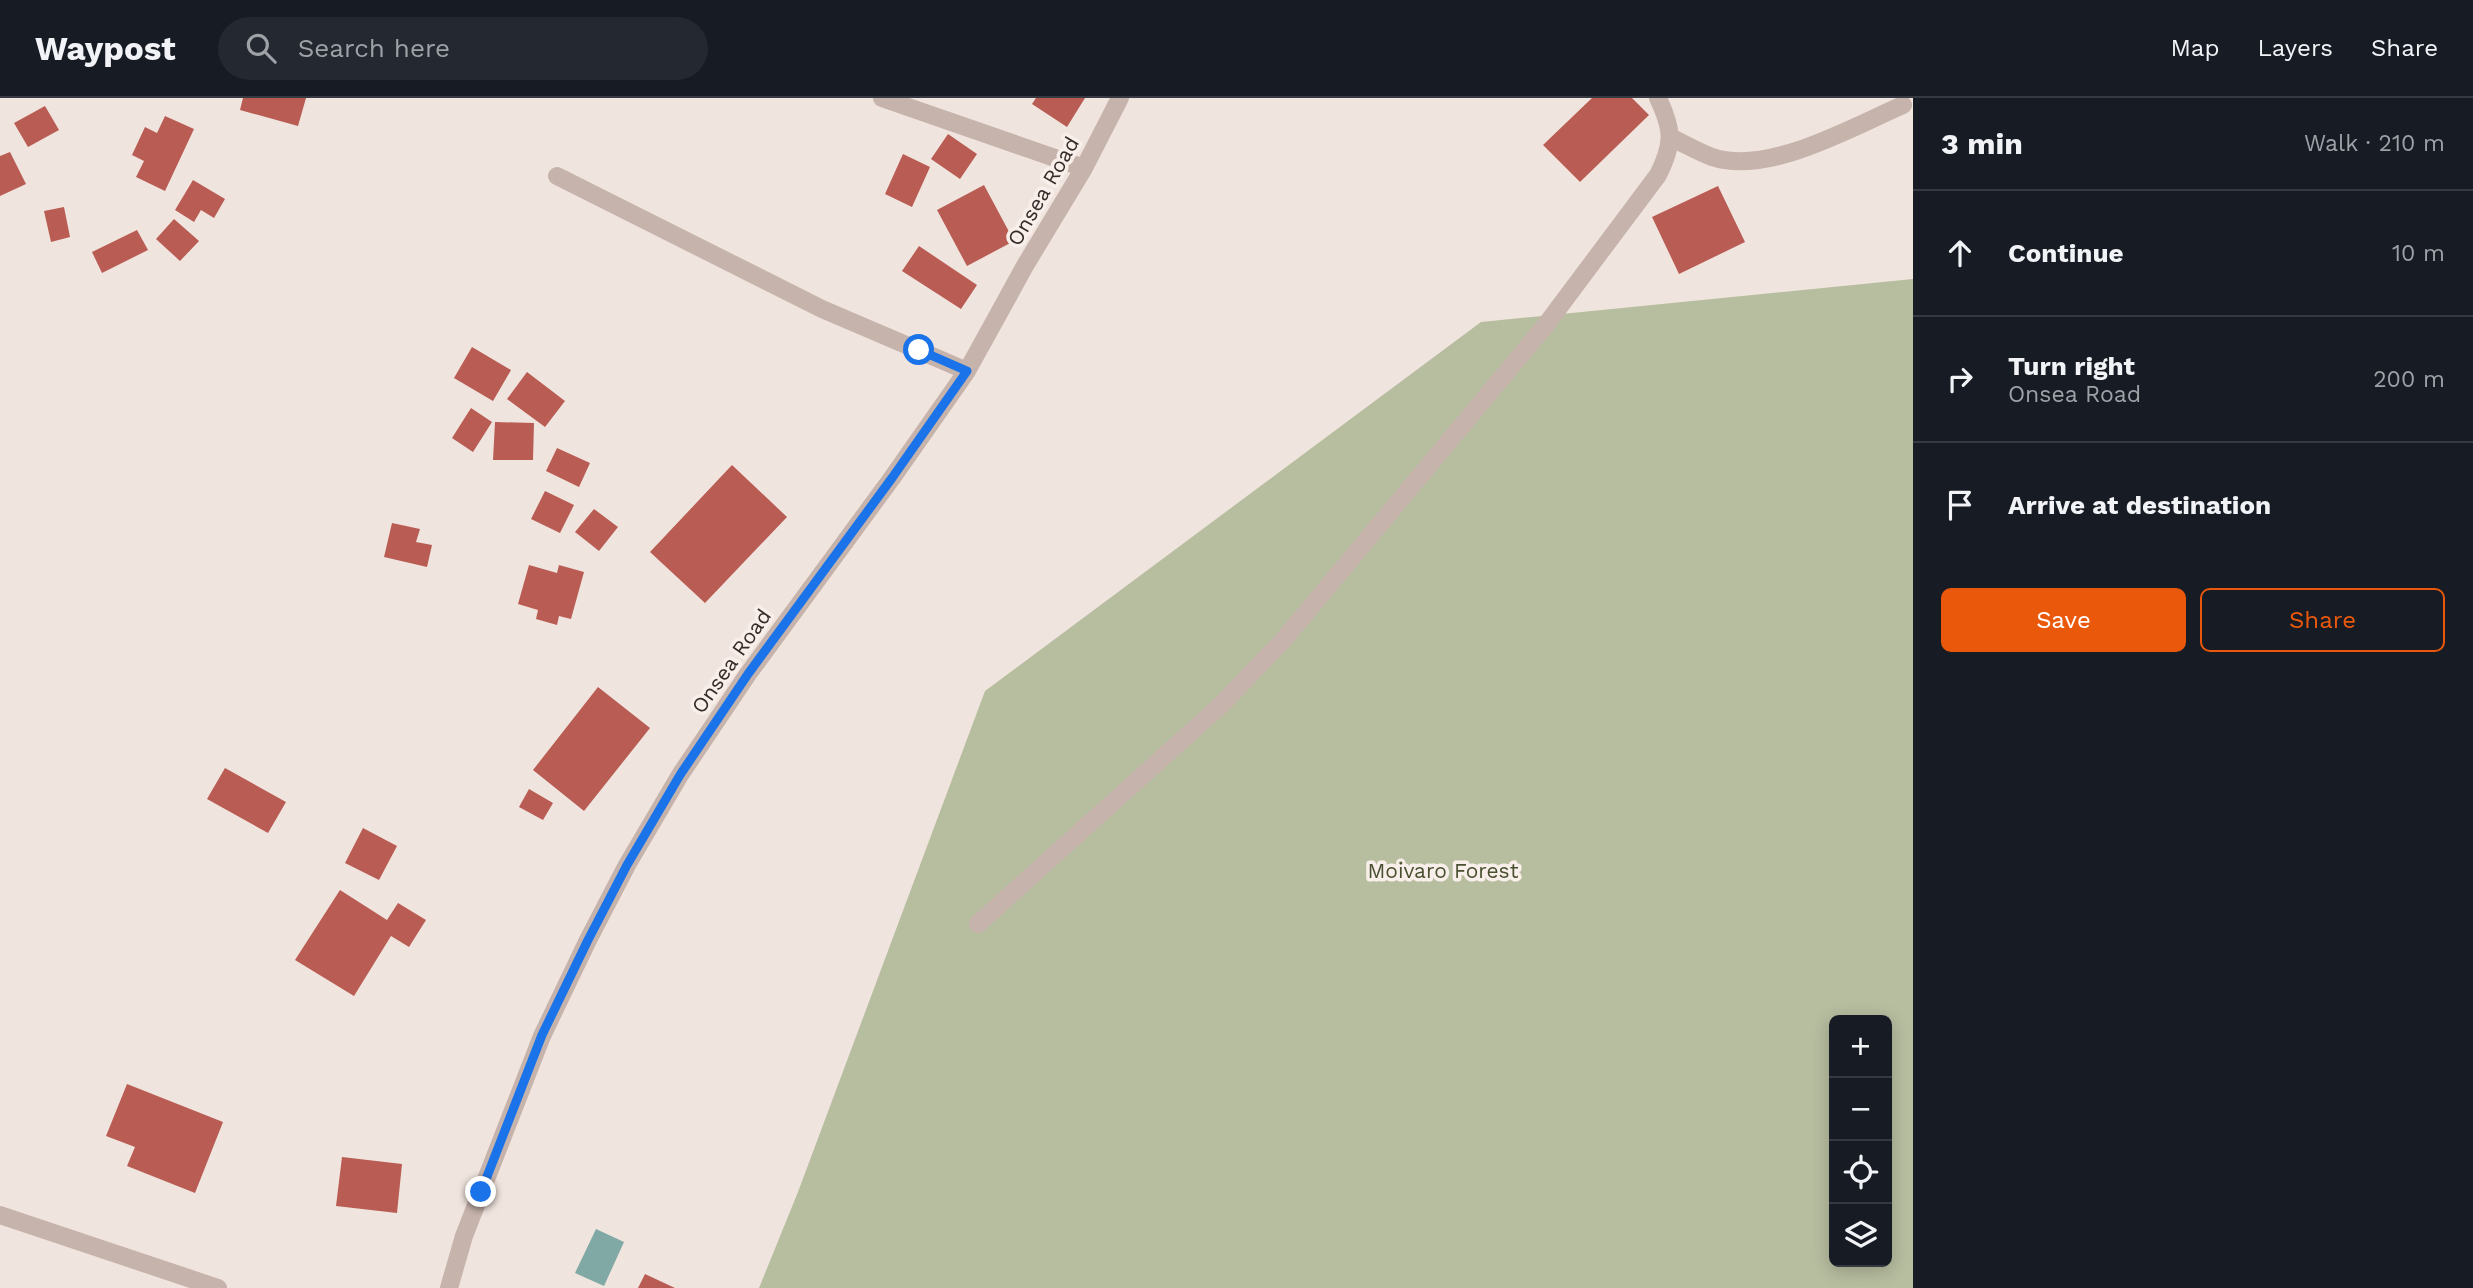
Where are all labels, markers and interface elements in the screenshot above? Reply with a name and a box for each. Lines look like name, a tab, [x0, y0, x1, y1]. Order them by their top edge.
search box	[218, 17, 708, 80]
text: Waypost	[35, 29, 176, 68]
icon: search	[242, 29, 280, 67]
text: Search here	[298, 33, 450, 63]
text: Map	[2171, 34, 2219, 62]
text: Layers	[2257, 34, 2333, 62]
text: Share	[2371, 34, 2438, 62]
text: 3 min	[1941, 126, 2023, 161]
text: Walk · 210 m	[2304, 130, 2445, 157]
street label: Onsea Road	[1002, 132, 1084, 250]
icon: ahead	[1941, 234, 1979, 272]
text: Continue	[2008, 238, 2124, 268]
text: 10 m	[2392, 240, 2445, 267]
route start	[903, 334, 934, 365]
text: Turn right	[2008, 351, 2135, 381]
icon: right	[1941, 360, 1979, 398]
text: 200 m	[2373, 366, 2445, 393]
text: Onsea Road	[2008, 381, 2141, 408]
icon: arrive	[1941, 486, 1979, 524]
text: Arrive at destination	[2008, 490, 2271, 520]
button: Save	[1941, 588, 2186, 652]
button: Share	[2200, 588, 2445, 652]
street label: Onsea Road	[686, 604, 776, 718]
park label: Moivaro Forest	[1368, 858, 1519, 883]
map controls	[1829, 1015, 1892, 1267]
button: +	[1829, 1015, 1892, 1078]
button: −	[1829, 1078, 1892, 1141]
button: locate	[1829, 1141, 1892, 1204]
route end	[465, 1176, 496, 1207]
button: layers	[1829, 1204, 1892, 1267]

